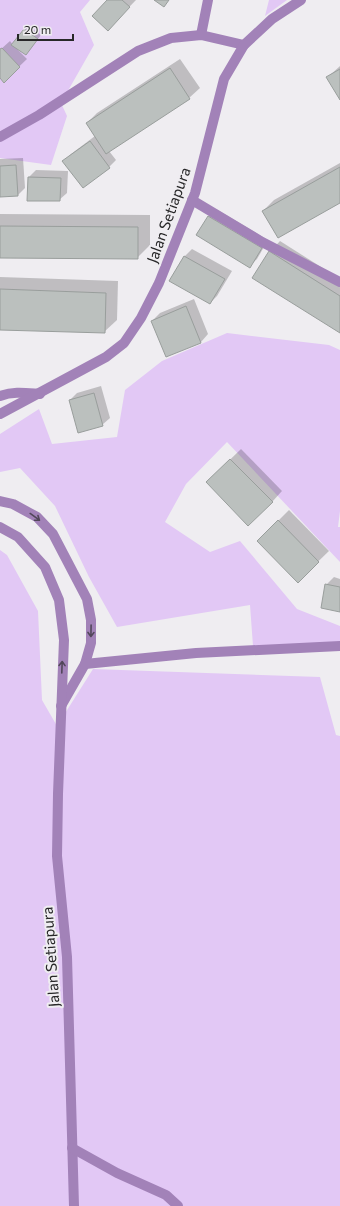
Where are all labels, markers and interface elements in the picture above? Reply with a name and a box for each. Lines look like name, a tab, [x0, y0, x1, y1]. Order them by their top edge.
scale bar	[18, 16, 73, 42]
text: 20 m	[24, 22, 51, 36]
street label: Jalan Setiapura	[142, 165, 194, 265]
one-way arrow	[29, 513, 40, 521]
one-way arrow	[87, 624, 95, 637]
one-way arrow	[58, 661, 66, 674]
street label: Jalan Setiapura	[38, 906, 62, 1008]

